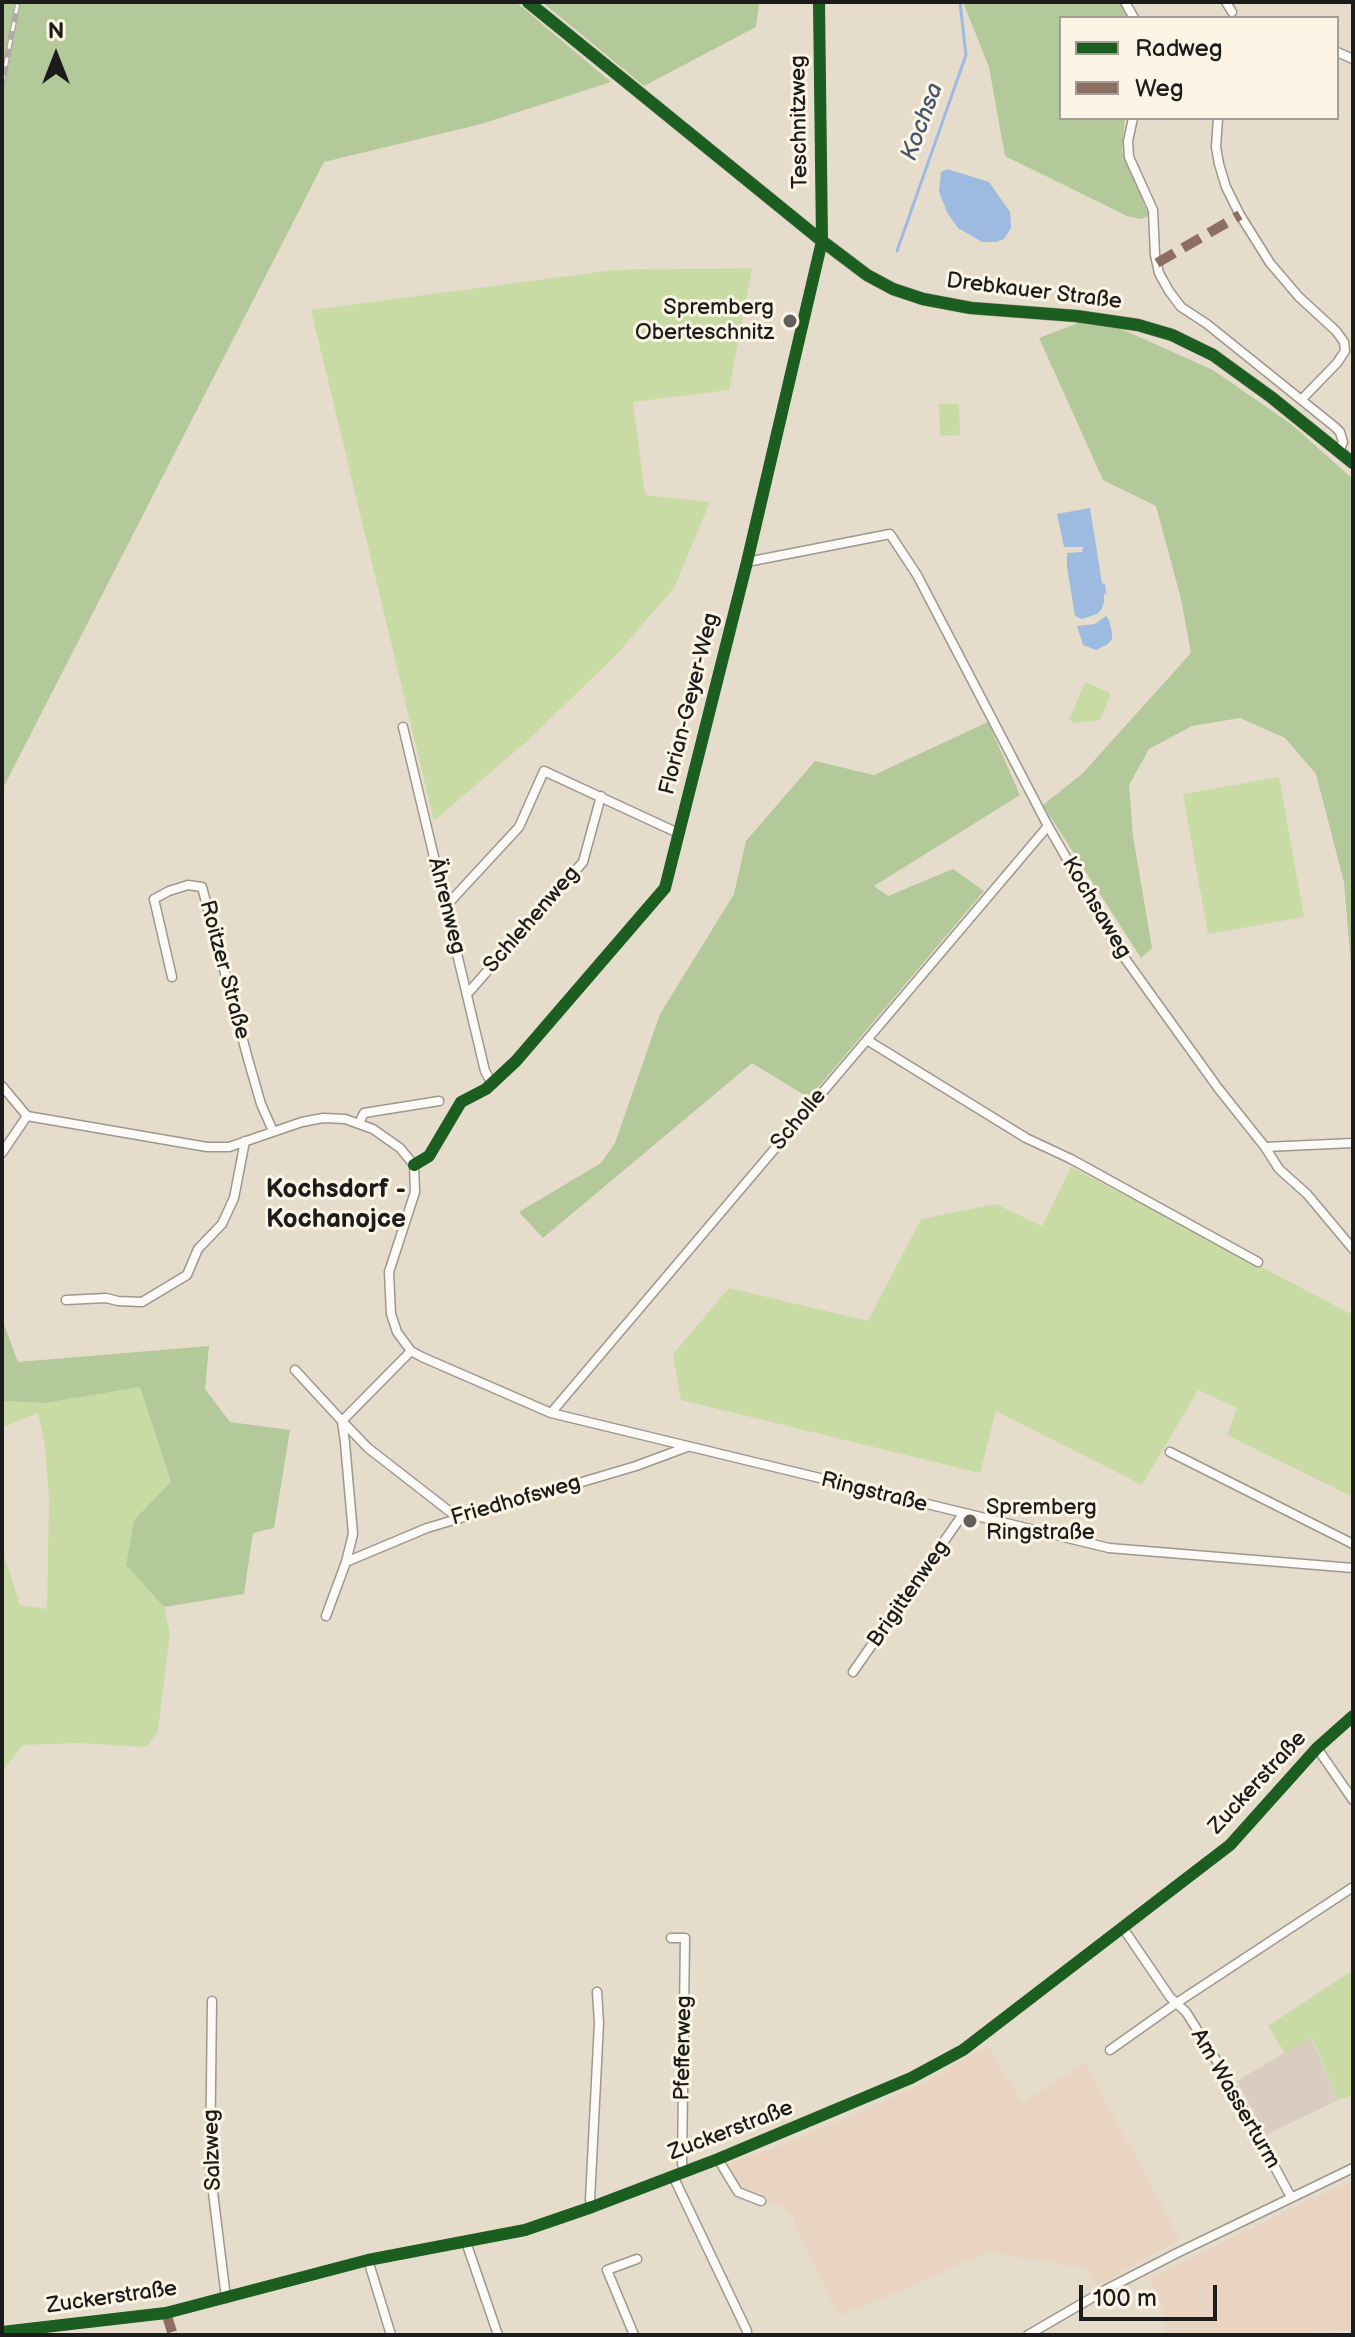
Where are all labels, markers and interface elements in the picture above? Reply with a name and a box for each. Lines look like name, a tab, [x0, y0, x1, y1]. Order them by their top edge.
north arrow	[16, 16, 96, 96]
legend	[1059, 16, 1339, 120]
text: N	[48, 18, 64, 45]
text: Radweg	[1135, 34, 1222, 63]
street label: Teschnitzweg	[786, 55, 814, 189]
text: Weg	[1135, 74, 1184, 103]
water label: Kochsa	[896, 79, 950, 165]
street label: Drebkauer Straße	[945, 268, 1123, 316]
place label: Spremberg Oberteschnitz	[635, 295, 774, 346]
marker: Spremberg Oberteschnitz	[781, 312, 799, 330]
street label: Florian-Geyer-Weg	[655, 610, 725, 798]
street label: Kochsaweg	[1055, 852, 1137, 964]
street label: Ährenweg	[421, 855, 471, 957]
street label: Schlehenweg	[478, 861, 586, 979]
street label: Roitzer Straße	[193, 898, 255, 1042]
street label: Scholle	[766, 1084, 832, 1156]
district label: Kochsdorf - Kochanojce	[266, 1174, 406, 1236]
street label: Ringstraße	[818, 1467, 930, 1519]
street label: Friedhofsweg	[448, 1470, 584, 1532]
place label: Spremberg Ringstraße	[986, 1495, 1097, 1546]
marker: Spremberg Ringstraße	[961, 1512, 979, 1530]
street label: Brigittenweg	[862, 1535, 956, 1653]
street label: Zuckerstraße	[1204, 1726, 1312, 1840]
street label: Pfefferweg	[670, 1995, 698, 2101]
street label: Am Wasserturm	[1184, 2024, 1286, 2174]
street label: Zuckerstraße	[665, 2095, 797, 2167]
street label: Salzweg	[198, 2109, 228, 2191]
scale bar	[1083, 2269, 1221, 2319]
street label: Zuckerstraße	[45, 2276, 179, 2320]
text: 100 m	[1093, 2284, 1157, 2313]

